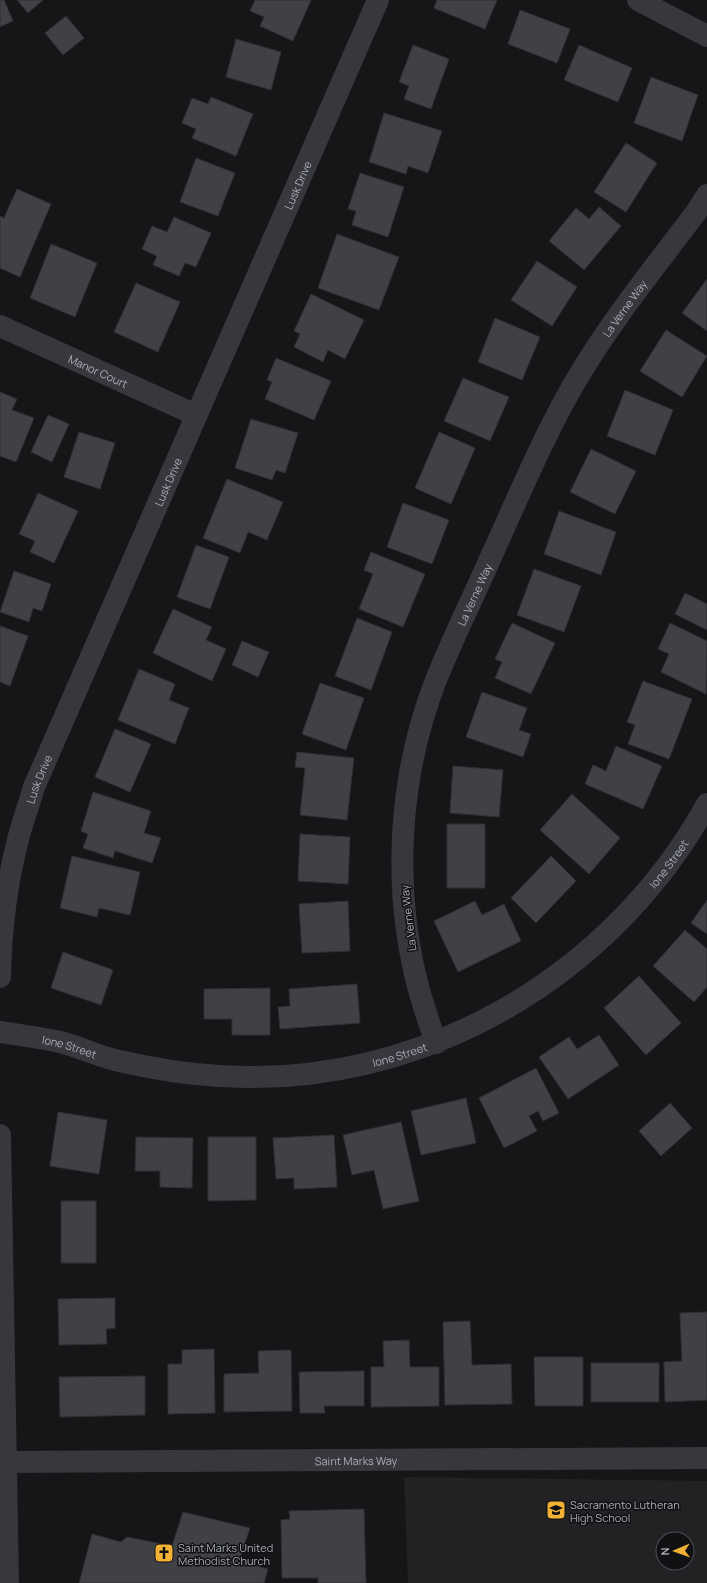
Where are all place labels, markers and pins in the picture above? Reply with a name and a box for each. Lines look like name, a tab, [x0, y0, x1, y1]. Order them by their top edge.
place label: Sacramento Lutheran High School	[570, 1497, 680, 1525]
school or university icon: Sacramento Lutheran High School	[545, 1499, 567, 1521]
place label: Saint Marks United Methodist Church	[178, 1540, 273, 1568]
church icon: Saint Marks United Methodist Church	[153, 1542, 175, 1564]

